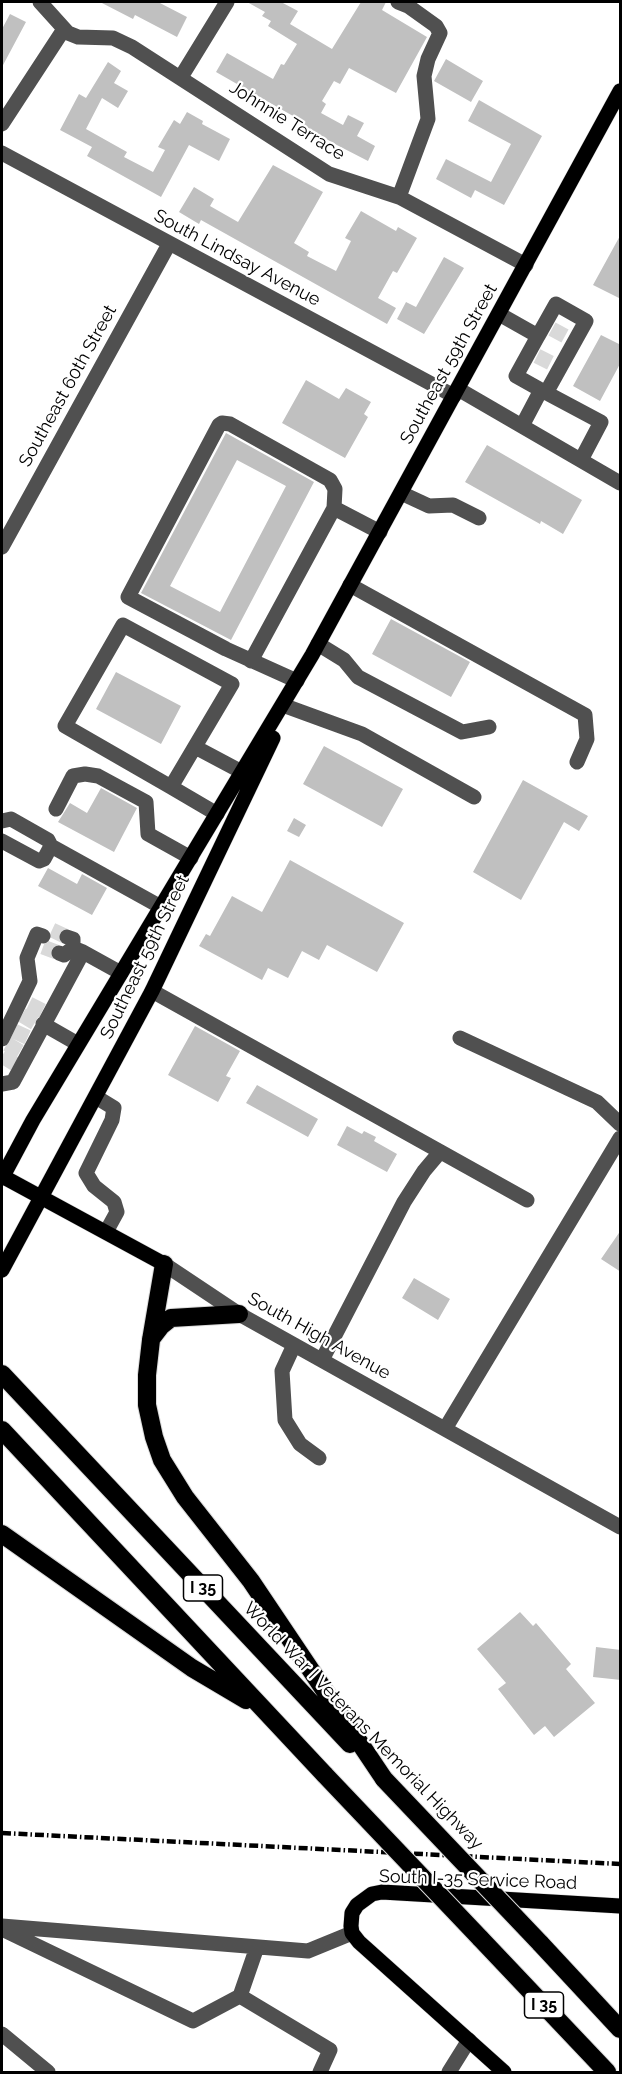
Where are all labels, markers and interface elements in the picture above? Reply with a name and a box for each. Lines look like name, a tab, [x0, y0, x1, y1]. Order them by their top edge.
street label: Johnnie Terrace	[225, 77, 349, 165]
street label: South Lindsay Avenue	[150, 205, 324, 311]
street label: Southeast 59th Street	[396, 280, 502, 448]
street label: Southeast 60th Street	[15, 301, 121, 471]
street label: Southeast 59th Street	[96, 871, 194, 1043]
street label: South High Avenue	[244, 1288, 394, 1384]
road number: I 35	[184, 1575, 222, 1601]
street label: World War I Veterans Memorial Highway	[239, 1598, 487, 1854]
street label: South I-35 Service Road	[379, 1866, 577, 1894]
road number: I 35	[524, 1992, 564, 2018]

